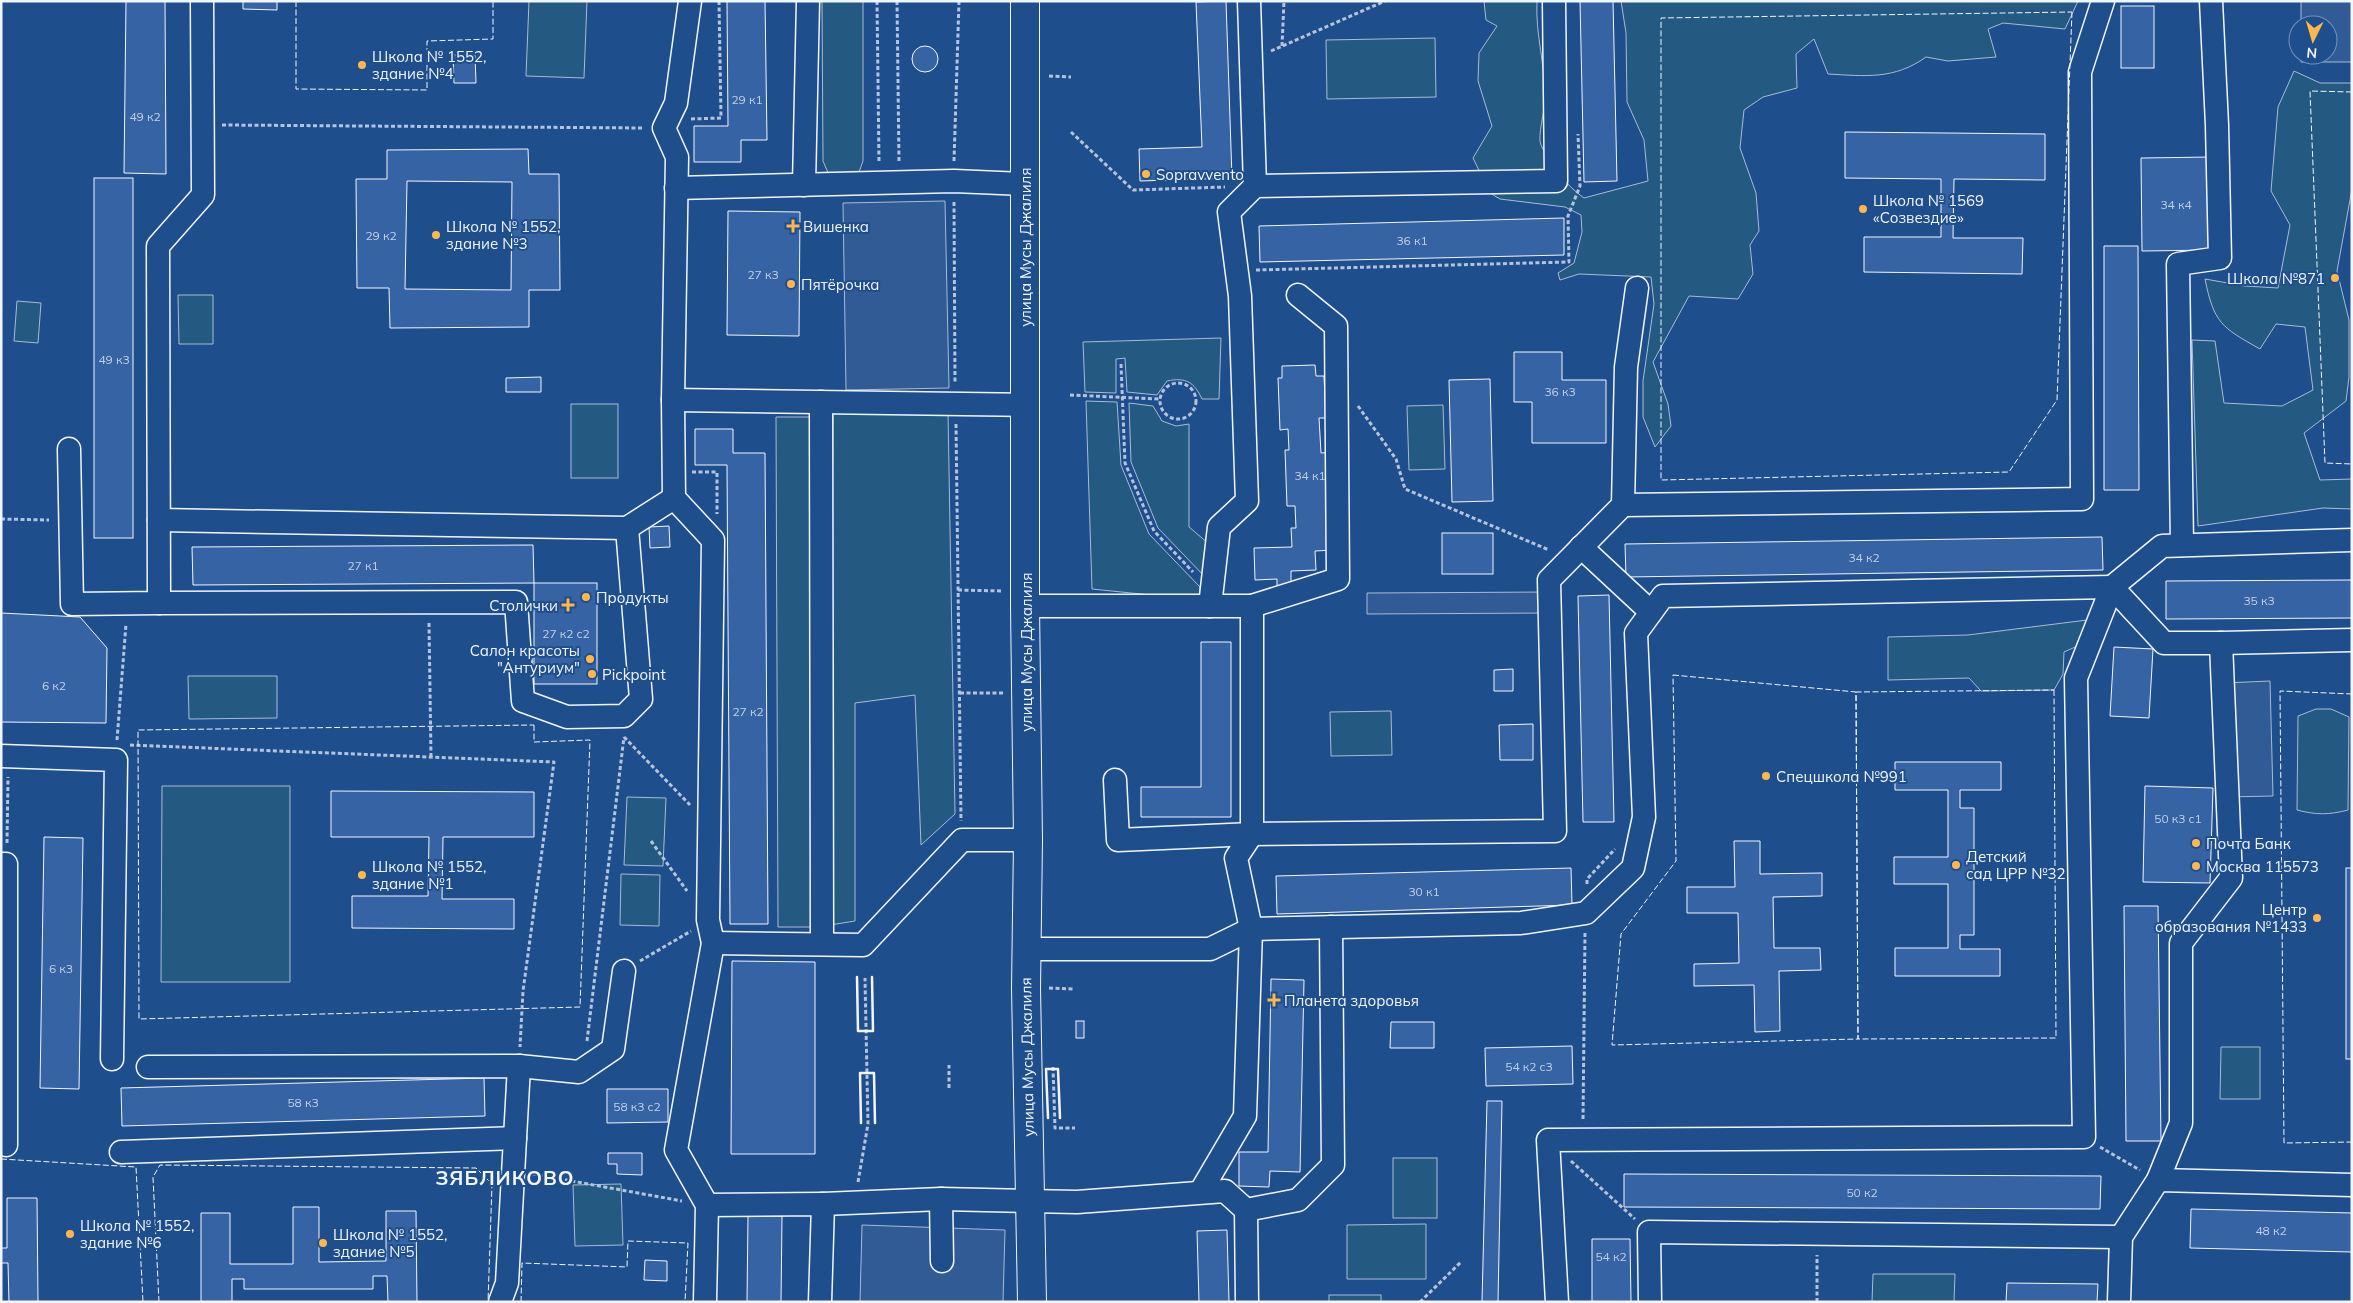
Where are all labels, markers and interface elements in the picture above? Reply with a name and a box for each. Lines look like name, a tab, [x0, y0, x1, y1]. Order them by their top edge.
north arrow	[2288, 15, 2338, 65]
text: N	[2306, 44, 2318, 62]
place label: Школа № 1552, здание №4	[372, 47, 486, 83]
marker: Школа № 1552, здание №4	[356, 59, 368, 71]
house number: 29 к1	[731, 92, 763, 107]
house number: 49 к2	[129, 109, 161, 124]
place label: Sopravvento	[1156, 165, 1244, 184]
street label: улица Мусы Джалиля	[1016, 167, 1035, 327]
marker: Sopravvento	[1140, 168, 1152, 180]
place label: Школа № 1569 «Созвездие»	[1873, 191, 1984, 227]
house number: 34 к4	[2160, 197, 2192, 212]
marker: Школа № 1569 «Созвездие»	[1857, 203, 1869, 215]
place label: Школа № 1552, здание №3	[446, 217, 560, 253]
place label: Вишенка	[803, 217, 869, 236]
marker: Вишенка	[787, 220, 799, 232]
house number: 29 к2	[365, 228, 397, 243]
marker: Школа № 1552, здание №3	[430, 229, 442, 241]
house number: 36 к1	[1396, 233, 1428, 248]
house number: 27 к3	[747, 267, 779, 282]
place label: Школа №871	[2227, 269, 2325, 288]
marker: Школа №871	[2329, 272, 2341, 284]
place label: Пятёрочка	[801, 275, 879, 294]
marker: Пятёрочка	[785, 278, 797, 290]
house number: 49 к3	[98, 352, 130, 367]
house number: 36 к3	[1544, 384, 1576, 399]
house number: 34 к1	[1294, 468, 1326, 483]
house number: 34 к2	[1848, 550, 1880, 565]
house number: 27 к1	[347, 558, 379, 573]
street label: улица Мусы Джалиля	[1017, 572, 1036, 732]
place label: Продукты	[596, 588, 669, 607]
marker: Продукты	[580, 591, 592, 603]
house number: 35 к3	[2243, 593, 2275, 608]
place label: Столички	[489, 596, 558, 615]
marker: Столички	[562, 599, 574, 611]
house number: 27 к2 с2	[542, 626, 590, 641]
place label: Салон красоты "Антуриум"	[470, 641, 580, 677]
marker: Салон красоты "Антуриум"	[584, 653, 596, 665]
place label: Pickpoint	[602, 665, 666, 684]
marker: Pickpoint	[586, 668, 598, 680]
house number: 6 к2	[42, 678, 66, 693]
house number: 27 к2	[732, 704, 764, 719]
place label: Спецшкола №991	[1776, 767, 1907, 786]
marker: Спецшкола №991	[1760, 770, 1772, 782]
house number: 50 к3 с1	[2154, 811, 2202, 826]
place label: Почта Банк	[2206, 834, 2292, 853]
marker: Почта Банк	[2190, 837, 2202, 849]
place label: Детский сад ЦРР №32	[1966, 847, 2066, 883]
place label: Школа № 1552, здание №1	[372, 857, 486, 893]
place label: Москва 115573	[2206, 857, 2319, 876]
marker: Детский сад ЦРР №32	[1950, 859, 1962, 871]
marker: Москва 115573	[2190, 860, 2202, 872]
marker: Школа № 1552, здание №1	[356, 869, 368, 881]
house number: 30 к1	[1408, 884, 1440, 899]
place label: Центр образования №1433	[2155, 900, 2307, 936]
marker: Центр образования №1433	[2311, 912, 2323, 924]
house number: 6 к3	[49, 961, 73, 976]
street label: улица Мусы Джалиля	[1016, 977, 1038, 1137]
place label: Планета здоровья	[1284, 991, 1419, 1010]
marker: Планета здоровья	[1268, 994, 1280, 1006]
house number: 54 к2 с3	[1505, 1059, 1553, 1074]
house number: 58 к3	[287, 1095, 319, 1110]
house number: 58 к3 с2	[613, 1099, 661, 1114]
district label: ЗЯБЛИКОВО	[435, 1165, 575, 1190]
house number: 50 к2	[1846, 1185, 1878, 1200]
place label: Школа № 1552, здание №6	[80, 1216, 194, 1252]
house number: 48 к2	[2255, 1223, 2287, 1238]
place label: Школа № 1552, здание №5	[333, 1225, 447, 1261]
marker: Школа № 1552, здание №6	[64, 1228, 76, 1240]
marker: Школа № 1552, здание №5	[317, 1237, 329, 1249]
house number: 54 к2	[1595, 1249, 1627, 1264]

